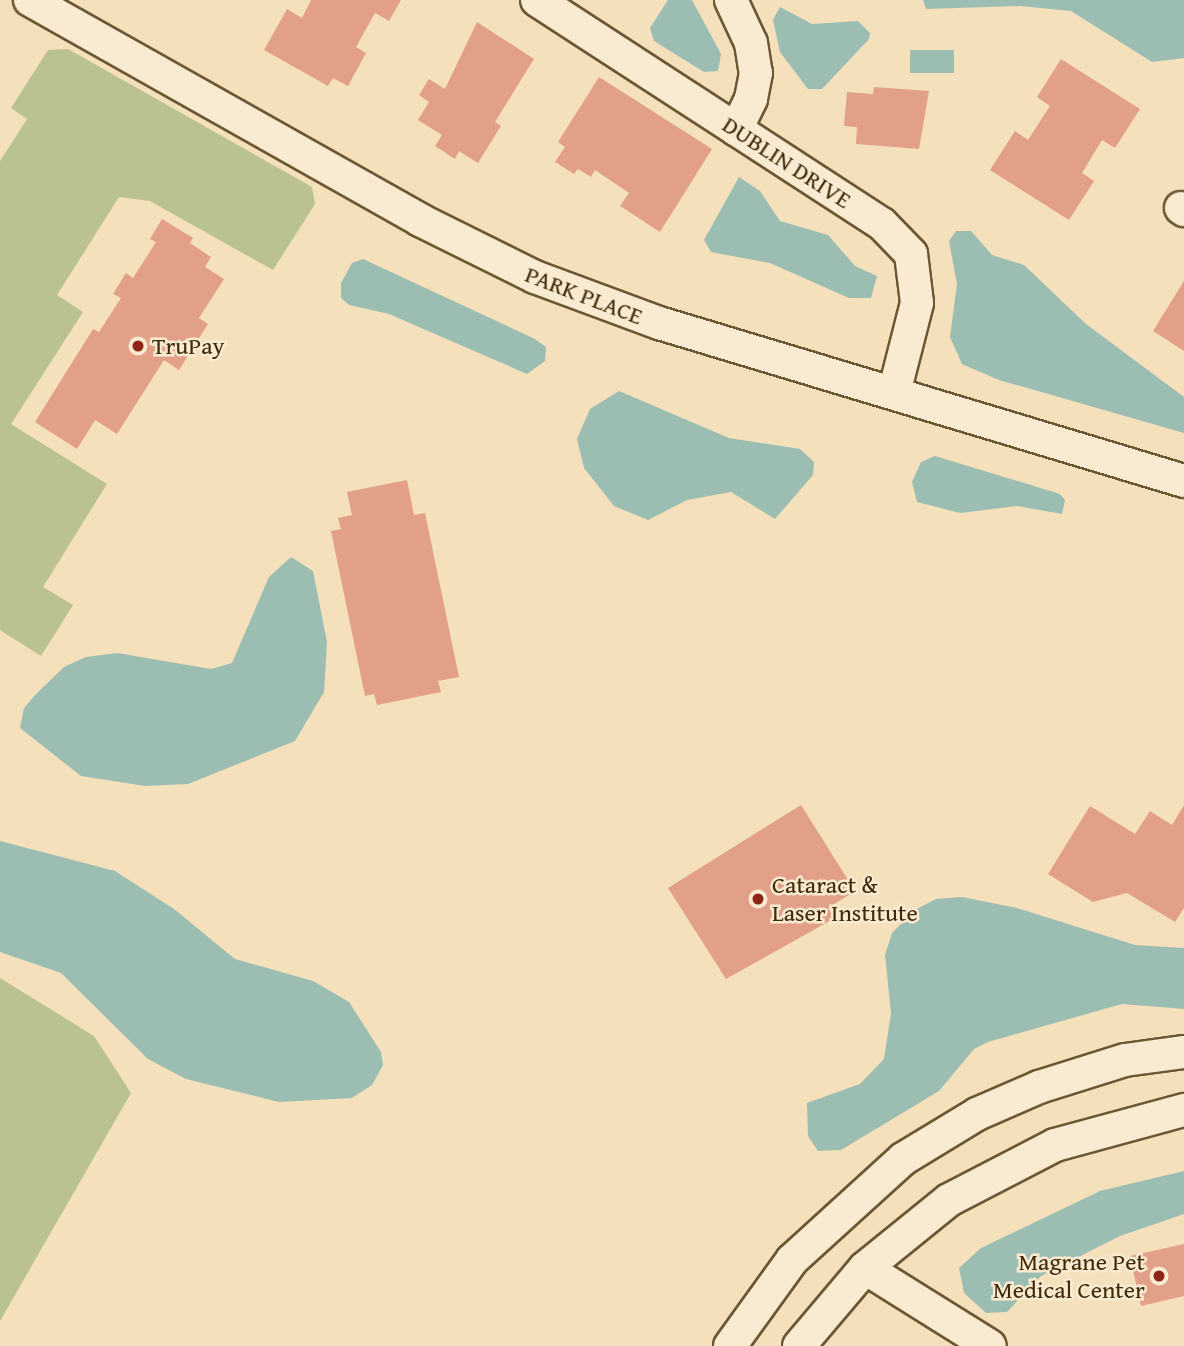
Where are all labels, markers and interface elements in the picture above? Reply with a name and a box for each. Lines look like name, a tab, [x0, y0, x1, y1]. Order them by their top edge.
street label: DUBLIN DRIVE	[717, 110, 857, 214]
street label: PARK PLACE	[521, 259, 647, 331]
place label: TruPay	[152, 332, 225, 360]
marker: TruPay	[130, 338, 146, 354]
place label: Cataract & Laser Institute	[772, 871, 918, 927]
marker: Cataract & Laser Institute	[750, 891, 766, 907]
place label: Magrane Pet Medical Center	[993, 1248, 1145, 1304]
marker: Magrane Pet Medical Center	[1151, 1268, 1167, 1284]

